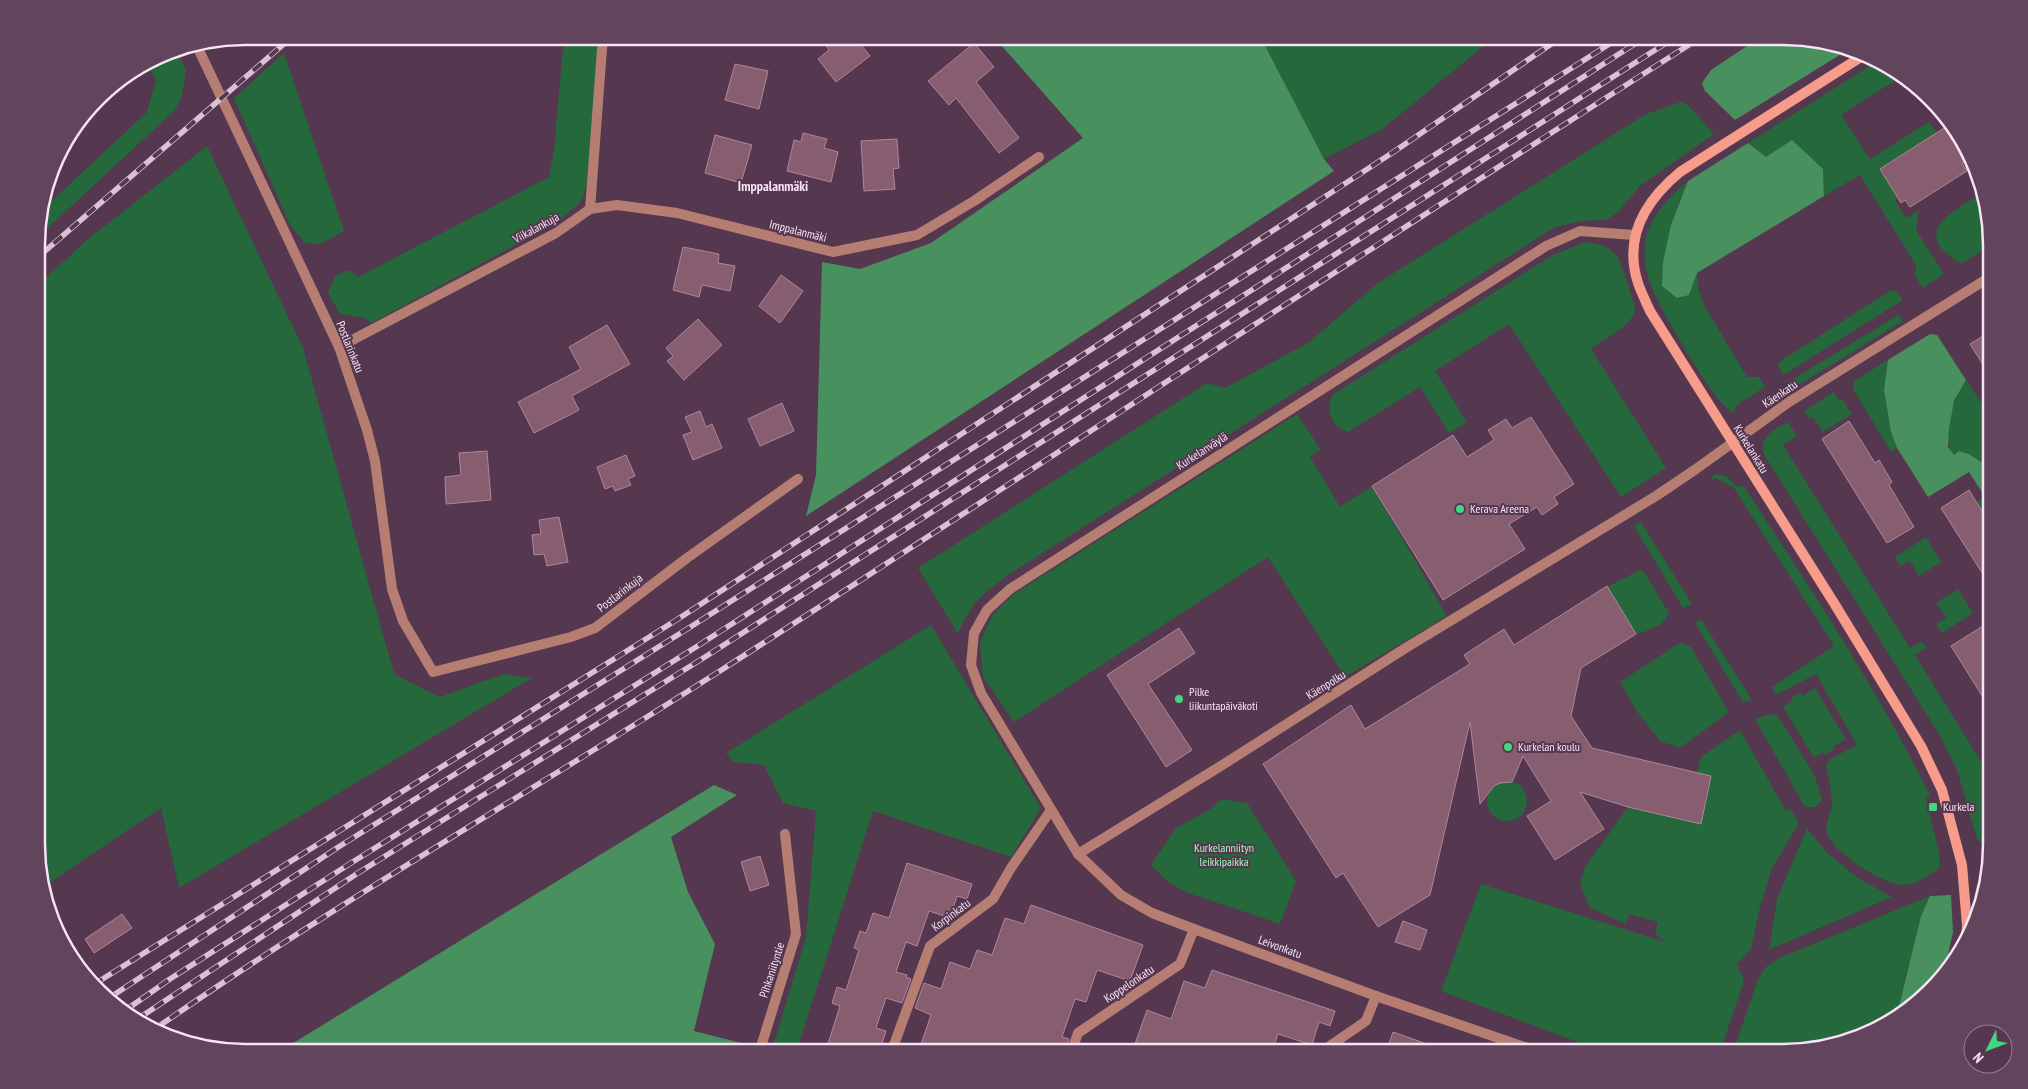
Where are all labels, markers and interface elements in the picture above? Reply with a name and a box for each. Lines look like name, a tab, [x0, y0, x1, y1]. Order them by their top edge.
district label: Imppalanmäki	[738, 177, 808, 195]
street label: Viikalankuja	[509, 209, 562, 247]
street label: Imppalanmäki	[768, 216, 828, 245]
street label: Postlarinkatu	[333, 319, 368, 375]
street label: Käenkatu	[1759, 376, 1800, 411]
street label: Kurkelankatu	[1731, 422, 1772, 476]
street label: Kurkelanväylä	[1173, 428, 1230, 473]
place label: Kerava Areena	[1470, 501, 1529, 516]
marker: Kerava Areena	[1454, 503, 1466, 515]
street label: Postlarinkuja	[594, 570, 646, 615]
street label: Käenpolku	[1303, 667, 1348, 703]
place label: Pilke liikuntapäiväkoti	[1189, 684, 1258, 713]
marker: Pilke liikuntapäiväkoti	[1173, 693, 1185, 705]
place label: Kurkelan koulu	[1518, 739, 1580, 754]
marker: Kurkelan koulu	[1502, 741, 1514, 753]
place label: Kurkela	[1943, 799, 1974, 814]
marker: Kurkela	[1927, 801, 1939, 813]
park label: Kurkelanniityn leikkipaikka	[1194, 840, 1254, 869]
street label: Korpinkatu	[928, 895, 973, 934]
street label: Leivonkatu	[1256, 932, 1304, 961]
street label: Pihkaniityntie	[756, 940, 787, 999]
street label: Koppelonkatu	[1101, 961, 1157, 1006]
north arrow	[1963, 1024, 2013, 1074]
text: N	[1969, 1049, 1988, 1067]

